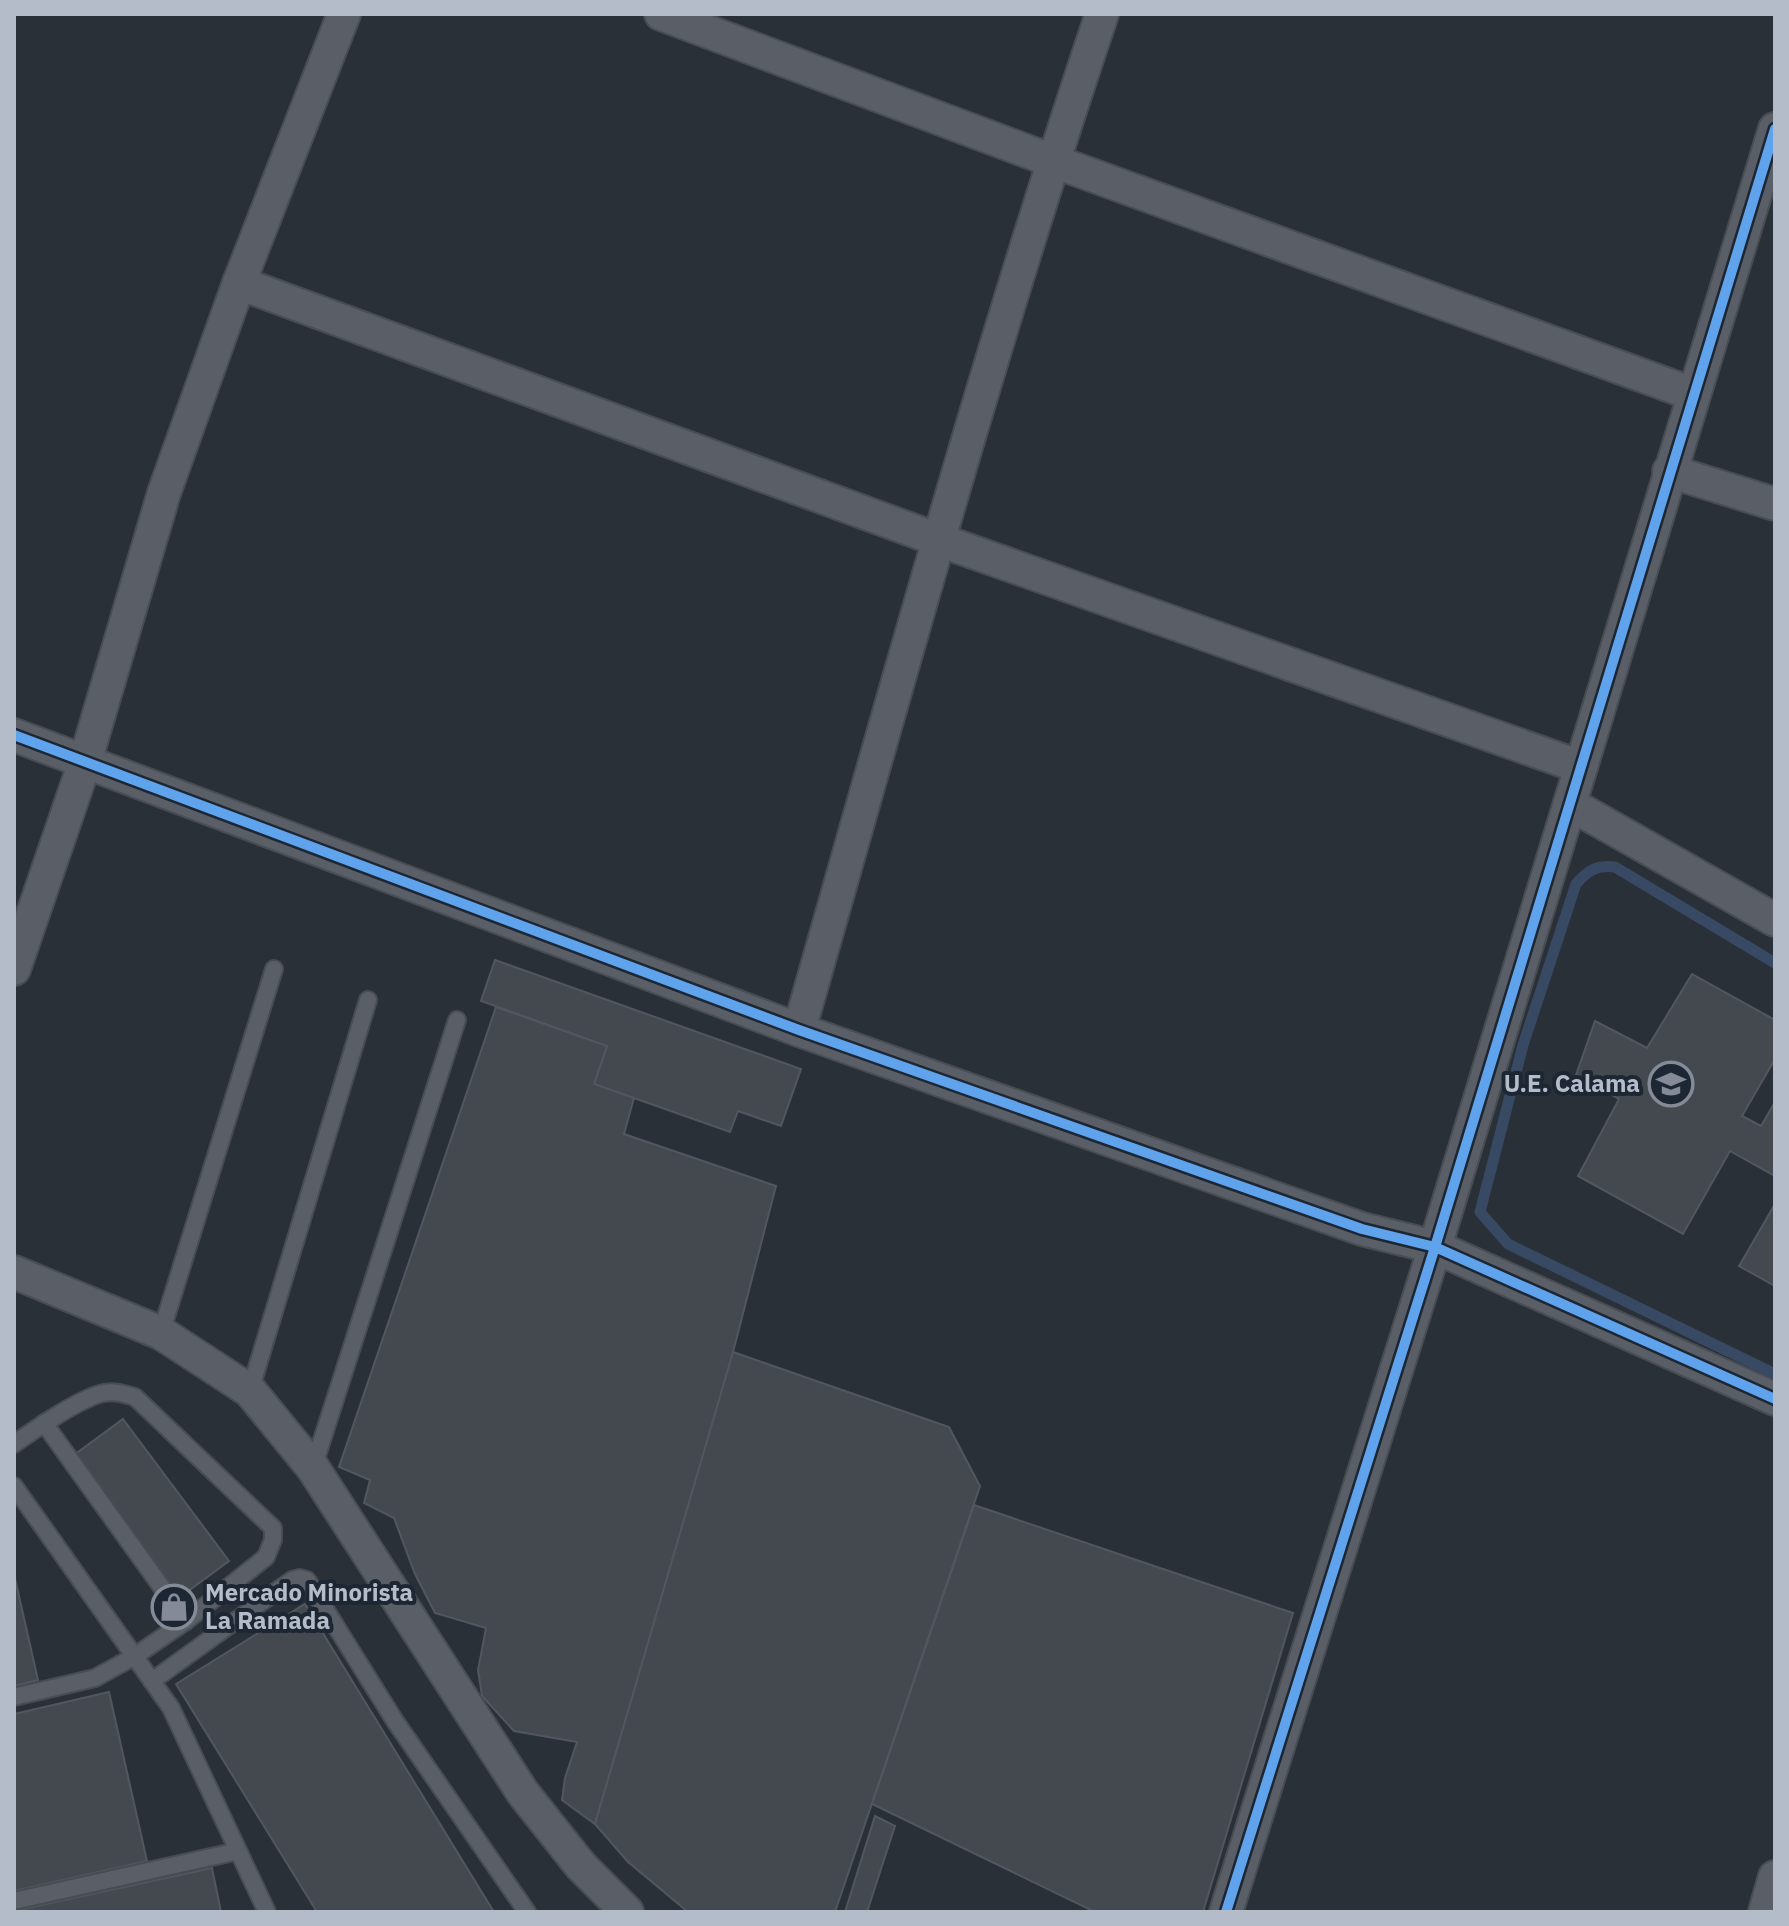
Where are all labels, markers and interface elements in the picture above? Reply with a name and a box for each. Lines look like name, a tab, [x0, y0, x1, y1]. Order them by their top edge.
school or university icon: U.E. Calama	[1647, 1060, 1695, 1108]
place label: U.E. Calama	[1504, 1067, 1640, 1099]
place label: Mercado Minorista La Ramada	[205, 1576, 413, 1636]
shop icon: Mercado Minorista La Ramada	[150, 1583, 198, 1631]

